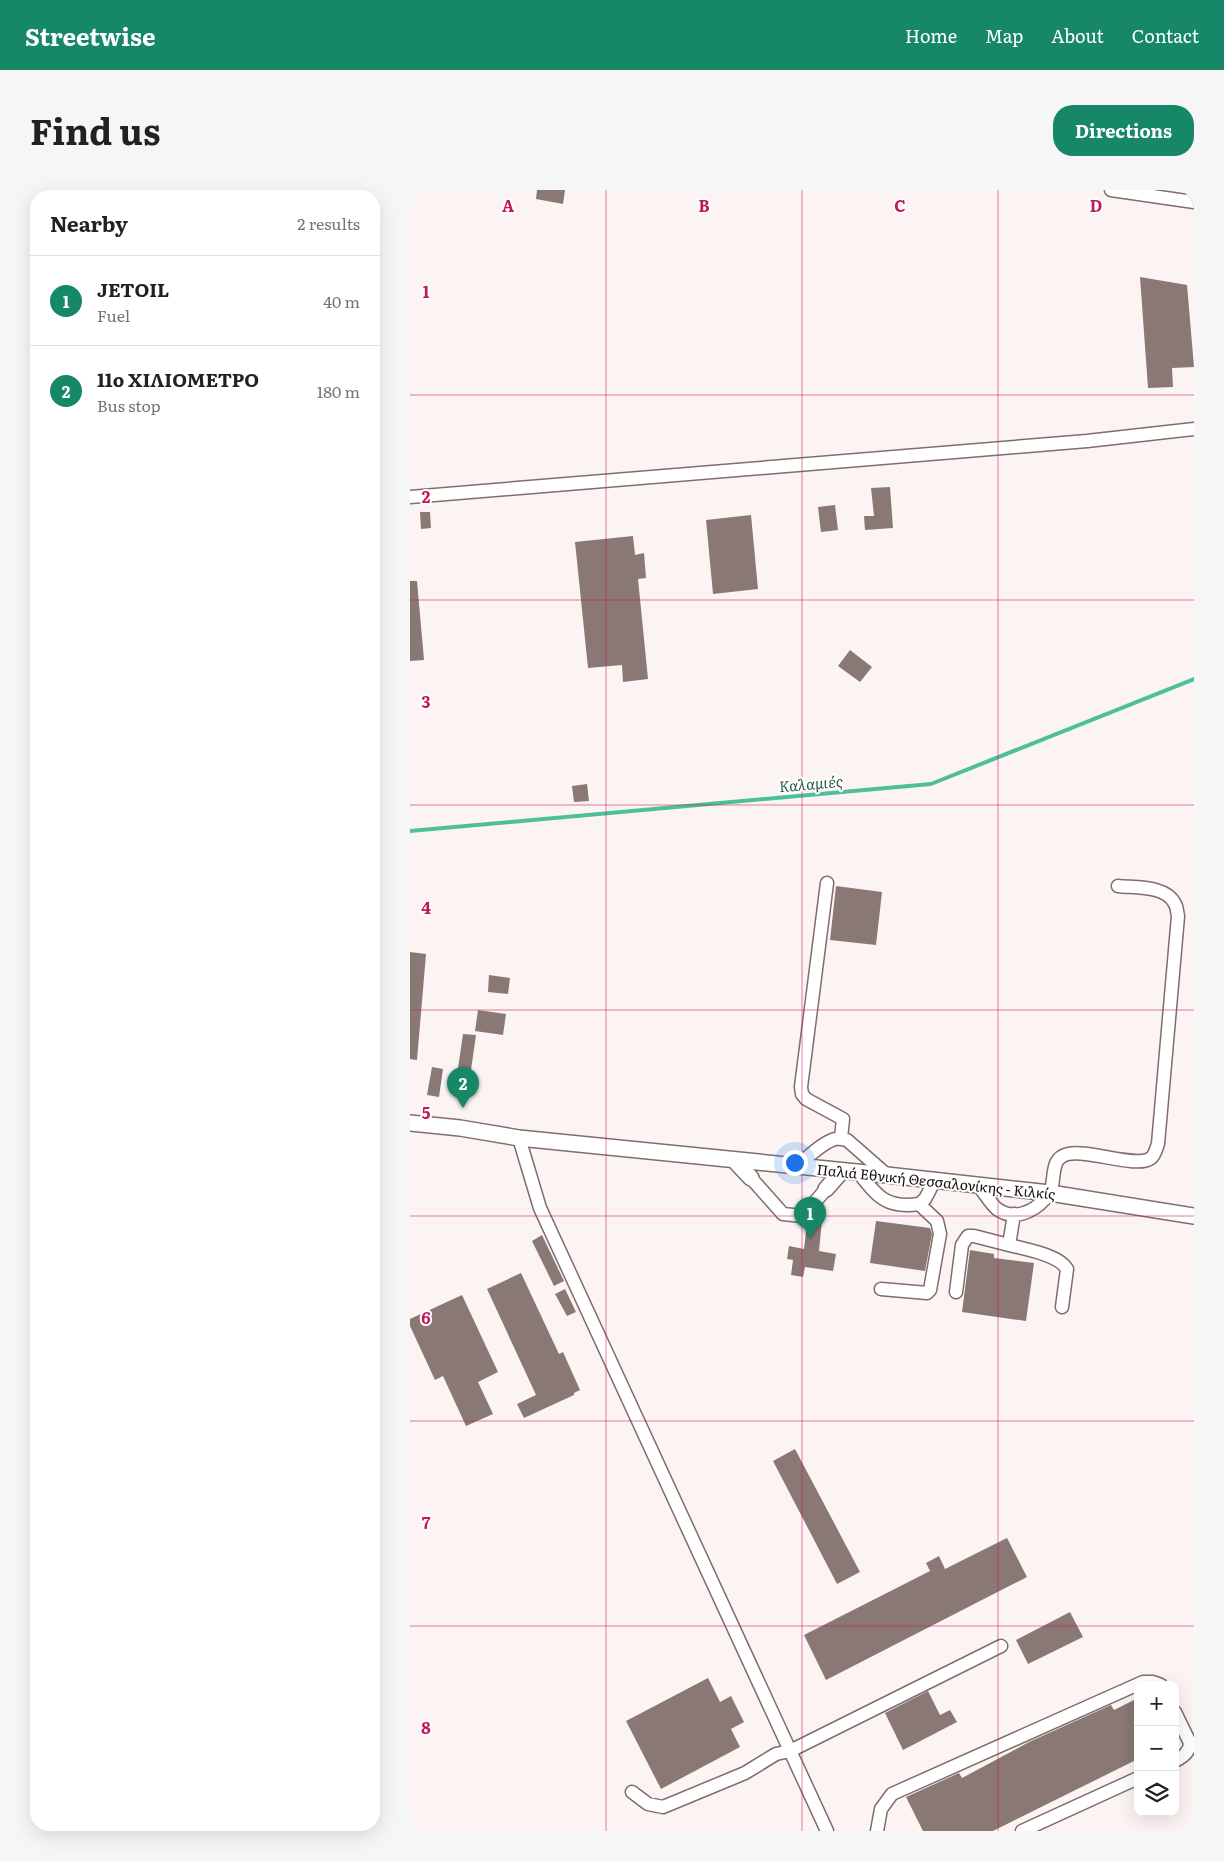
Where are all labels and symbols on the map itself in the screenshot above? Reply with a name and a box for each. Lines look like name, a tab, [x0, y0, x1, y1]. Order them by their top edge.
text: A	[502, 193, 514, 217]
text: B	[698, 193, 710, 217]
text: C	[894, 193, 906, 217]
text: D	[1090, 193, 1102, 217]
text: 1	[423, 279, 430, 303]
text: 2	[422, 484, 431, 508]
text: 3	[422, 689, 431, 713]
water label: Καλαμιές	[778, 769, 844, 797]
text: 4	[421, 895, 431, 919]
pin: 2	[447, 1067, 479, 1108]
text: 5	[422, 1100, 431, 1124]
your location	[782, 1150, 808, 1176]
street label: Παλιά Εθνική Θεσσαλονίκης - Κιλκίς	[816, 1159, 1056, 1203]
pin: 1	[794, 1197, 826, 1238]
text: 6	[421, 1305, 431, 1329]
text: 7	[422, 1510, 431, 1534]
text: 8	[421, 1715, 431, 1739]

